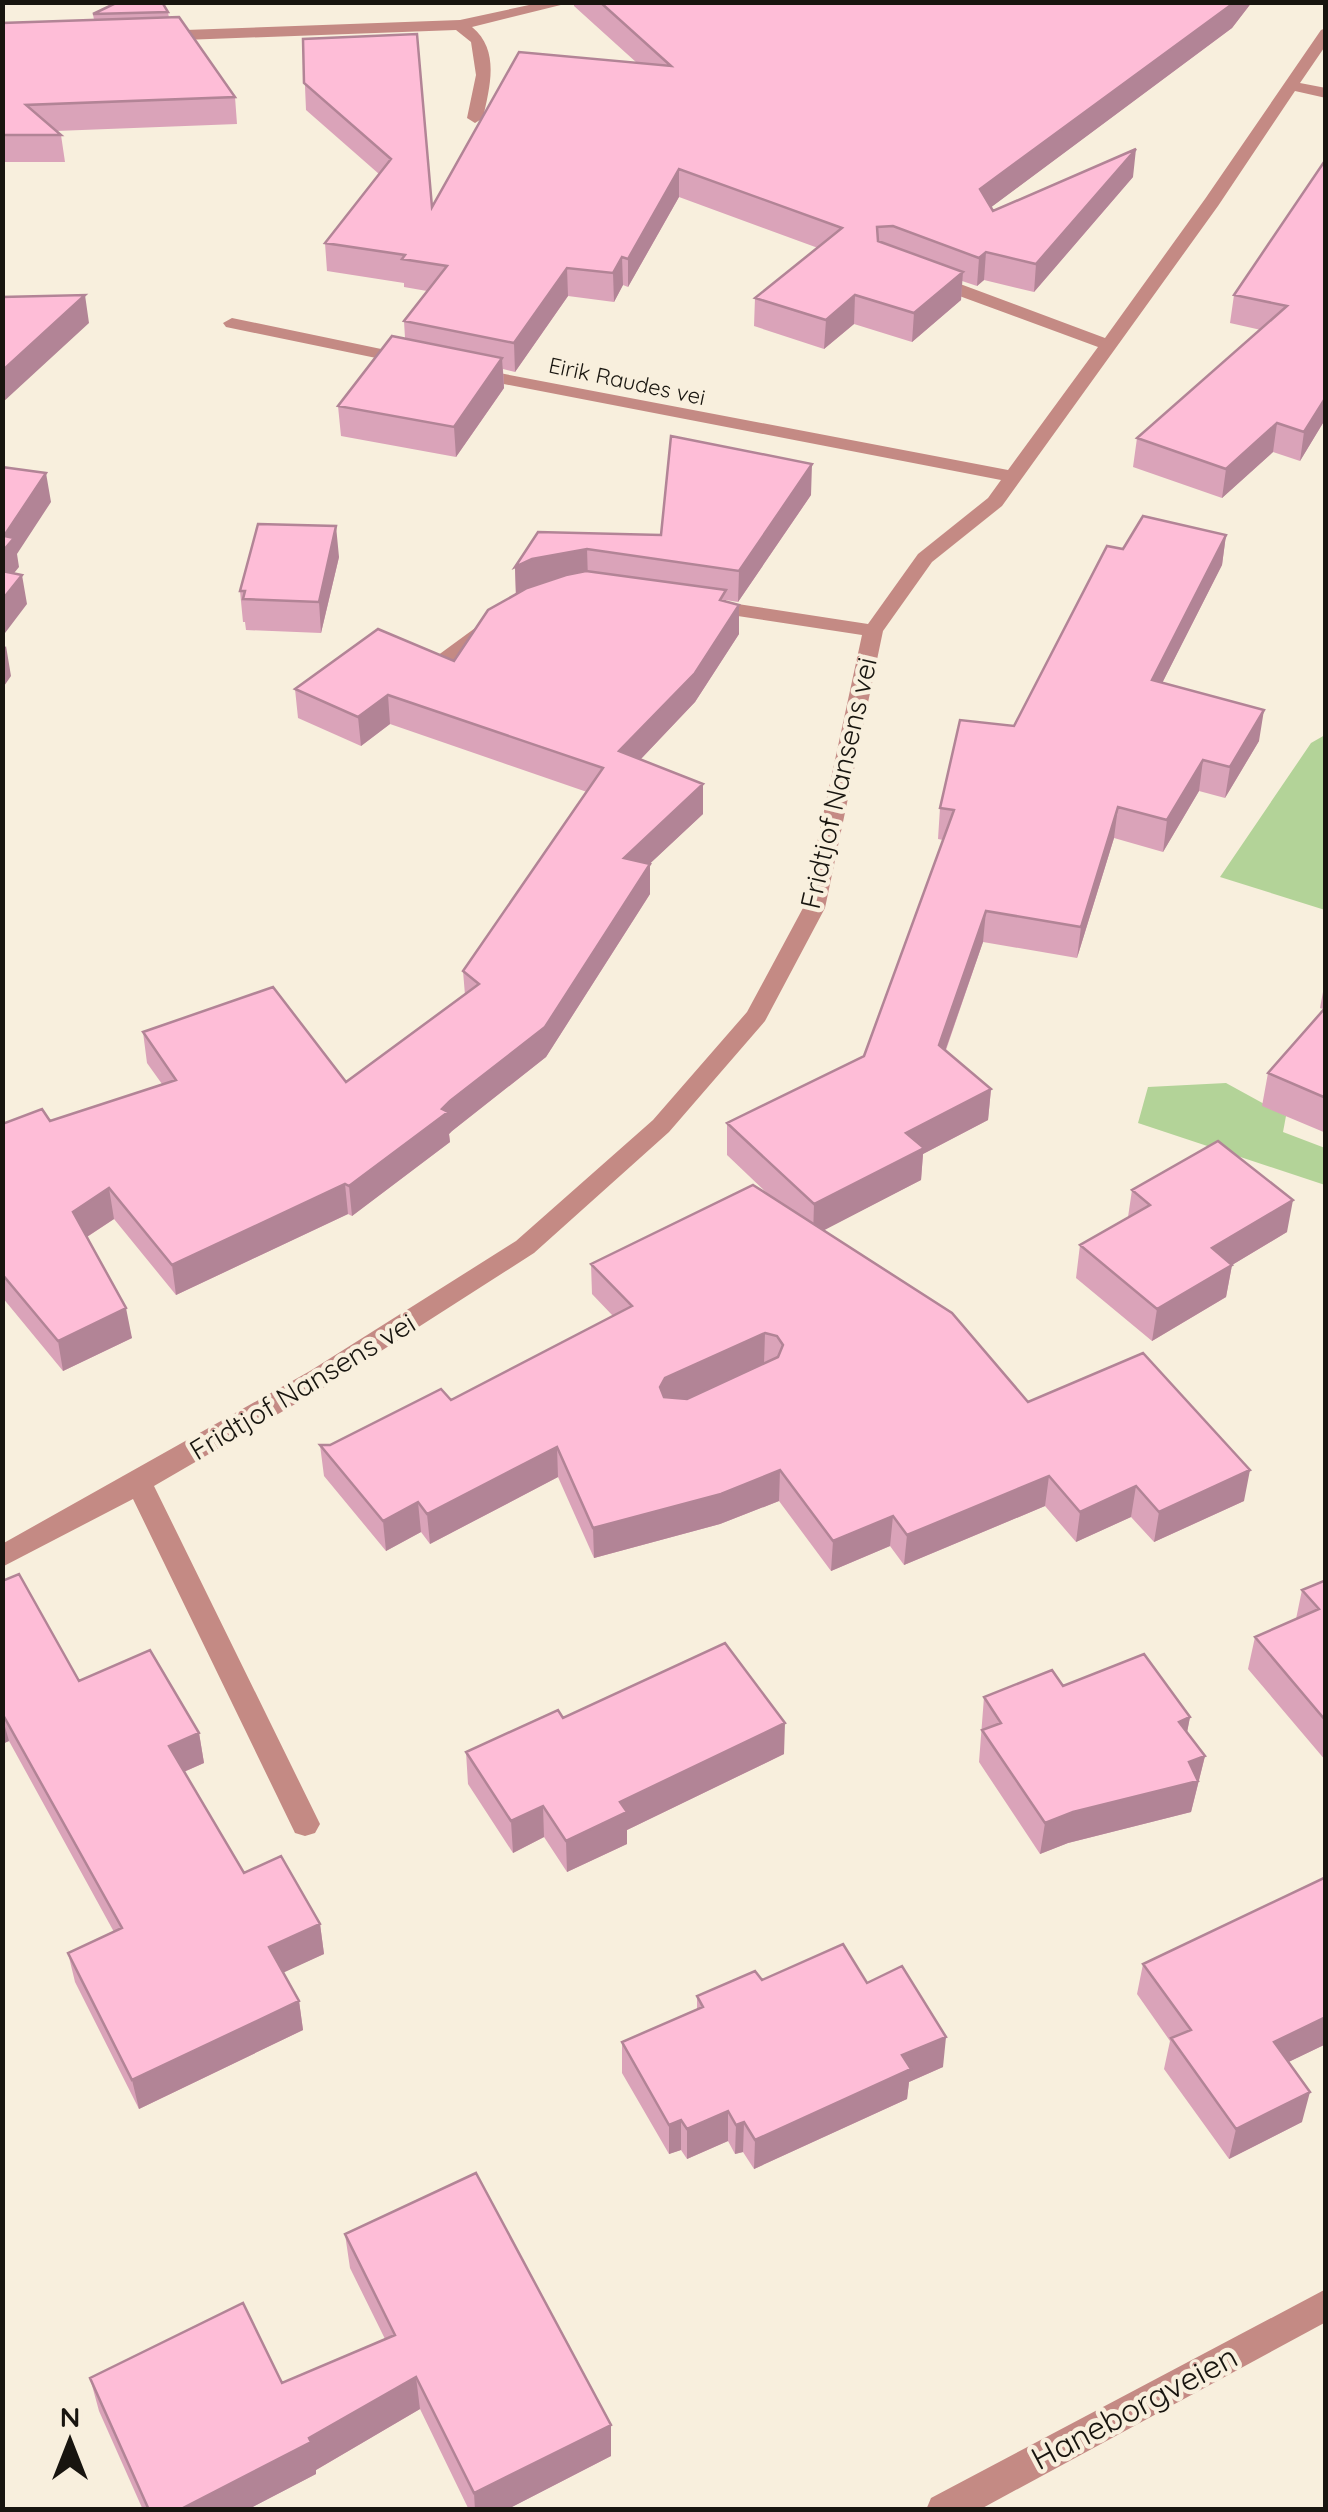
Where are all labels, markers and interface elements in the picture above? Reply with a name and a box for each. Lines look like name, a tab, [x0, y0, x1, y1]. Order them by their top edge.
street label: Eirik Raudes vei	[546, 351, 708, 411]
street label: Fridtjof Nansens vei	[792, 654, 884, 912]
street label: Fridtjof Nansens vei	[183, 1305, 421, 1467]
street label: Haneborgveien	[1024, 2336, 1244, 2478]
north arrow	[20, 2392, 120, 2492]
text: N	[60, 2399, 80, 2434]

